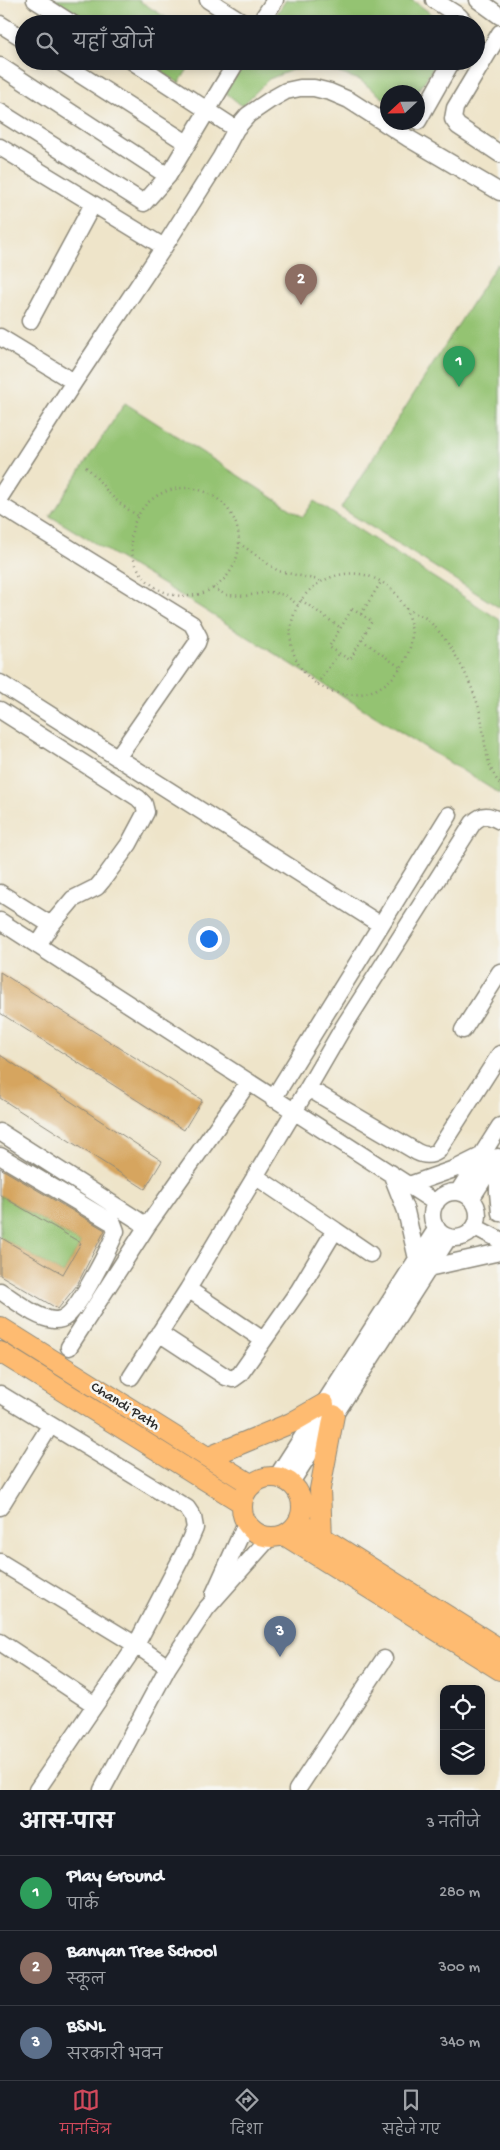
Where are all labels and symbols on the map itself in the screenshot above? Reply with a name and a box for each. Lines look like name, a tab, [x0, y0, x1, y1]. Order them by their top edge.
north arrow	[380, 85, 425, 130]
pin: 2	[285, 264, 317, 305]
pin: 1	[443, 346, 475, 387]
your location	[196, 926, 222, 952]
street label: Chandi Path	[87, 1378, 163, 1435]
pin: 3	[264, 1616, 296, 1657]

